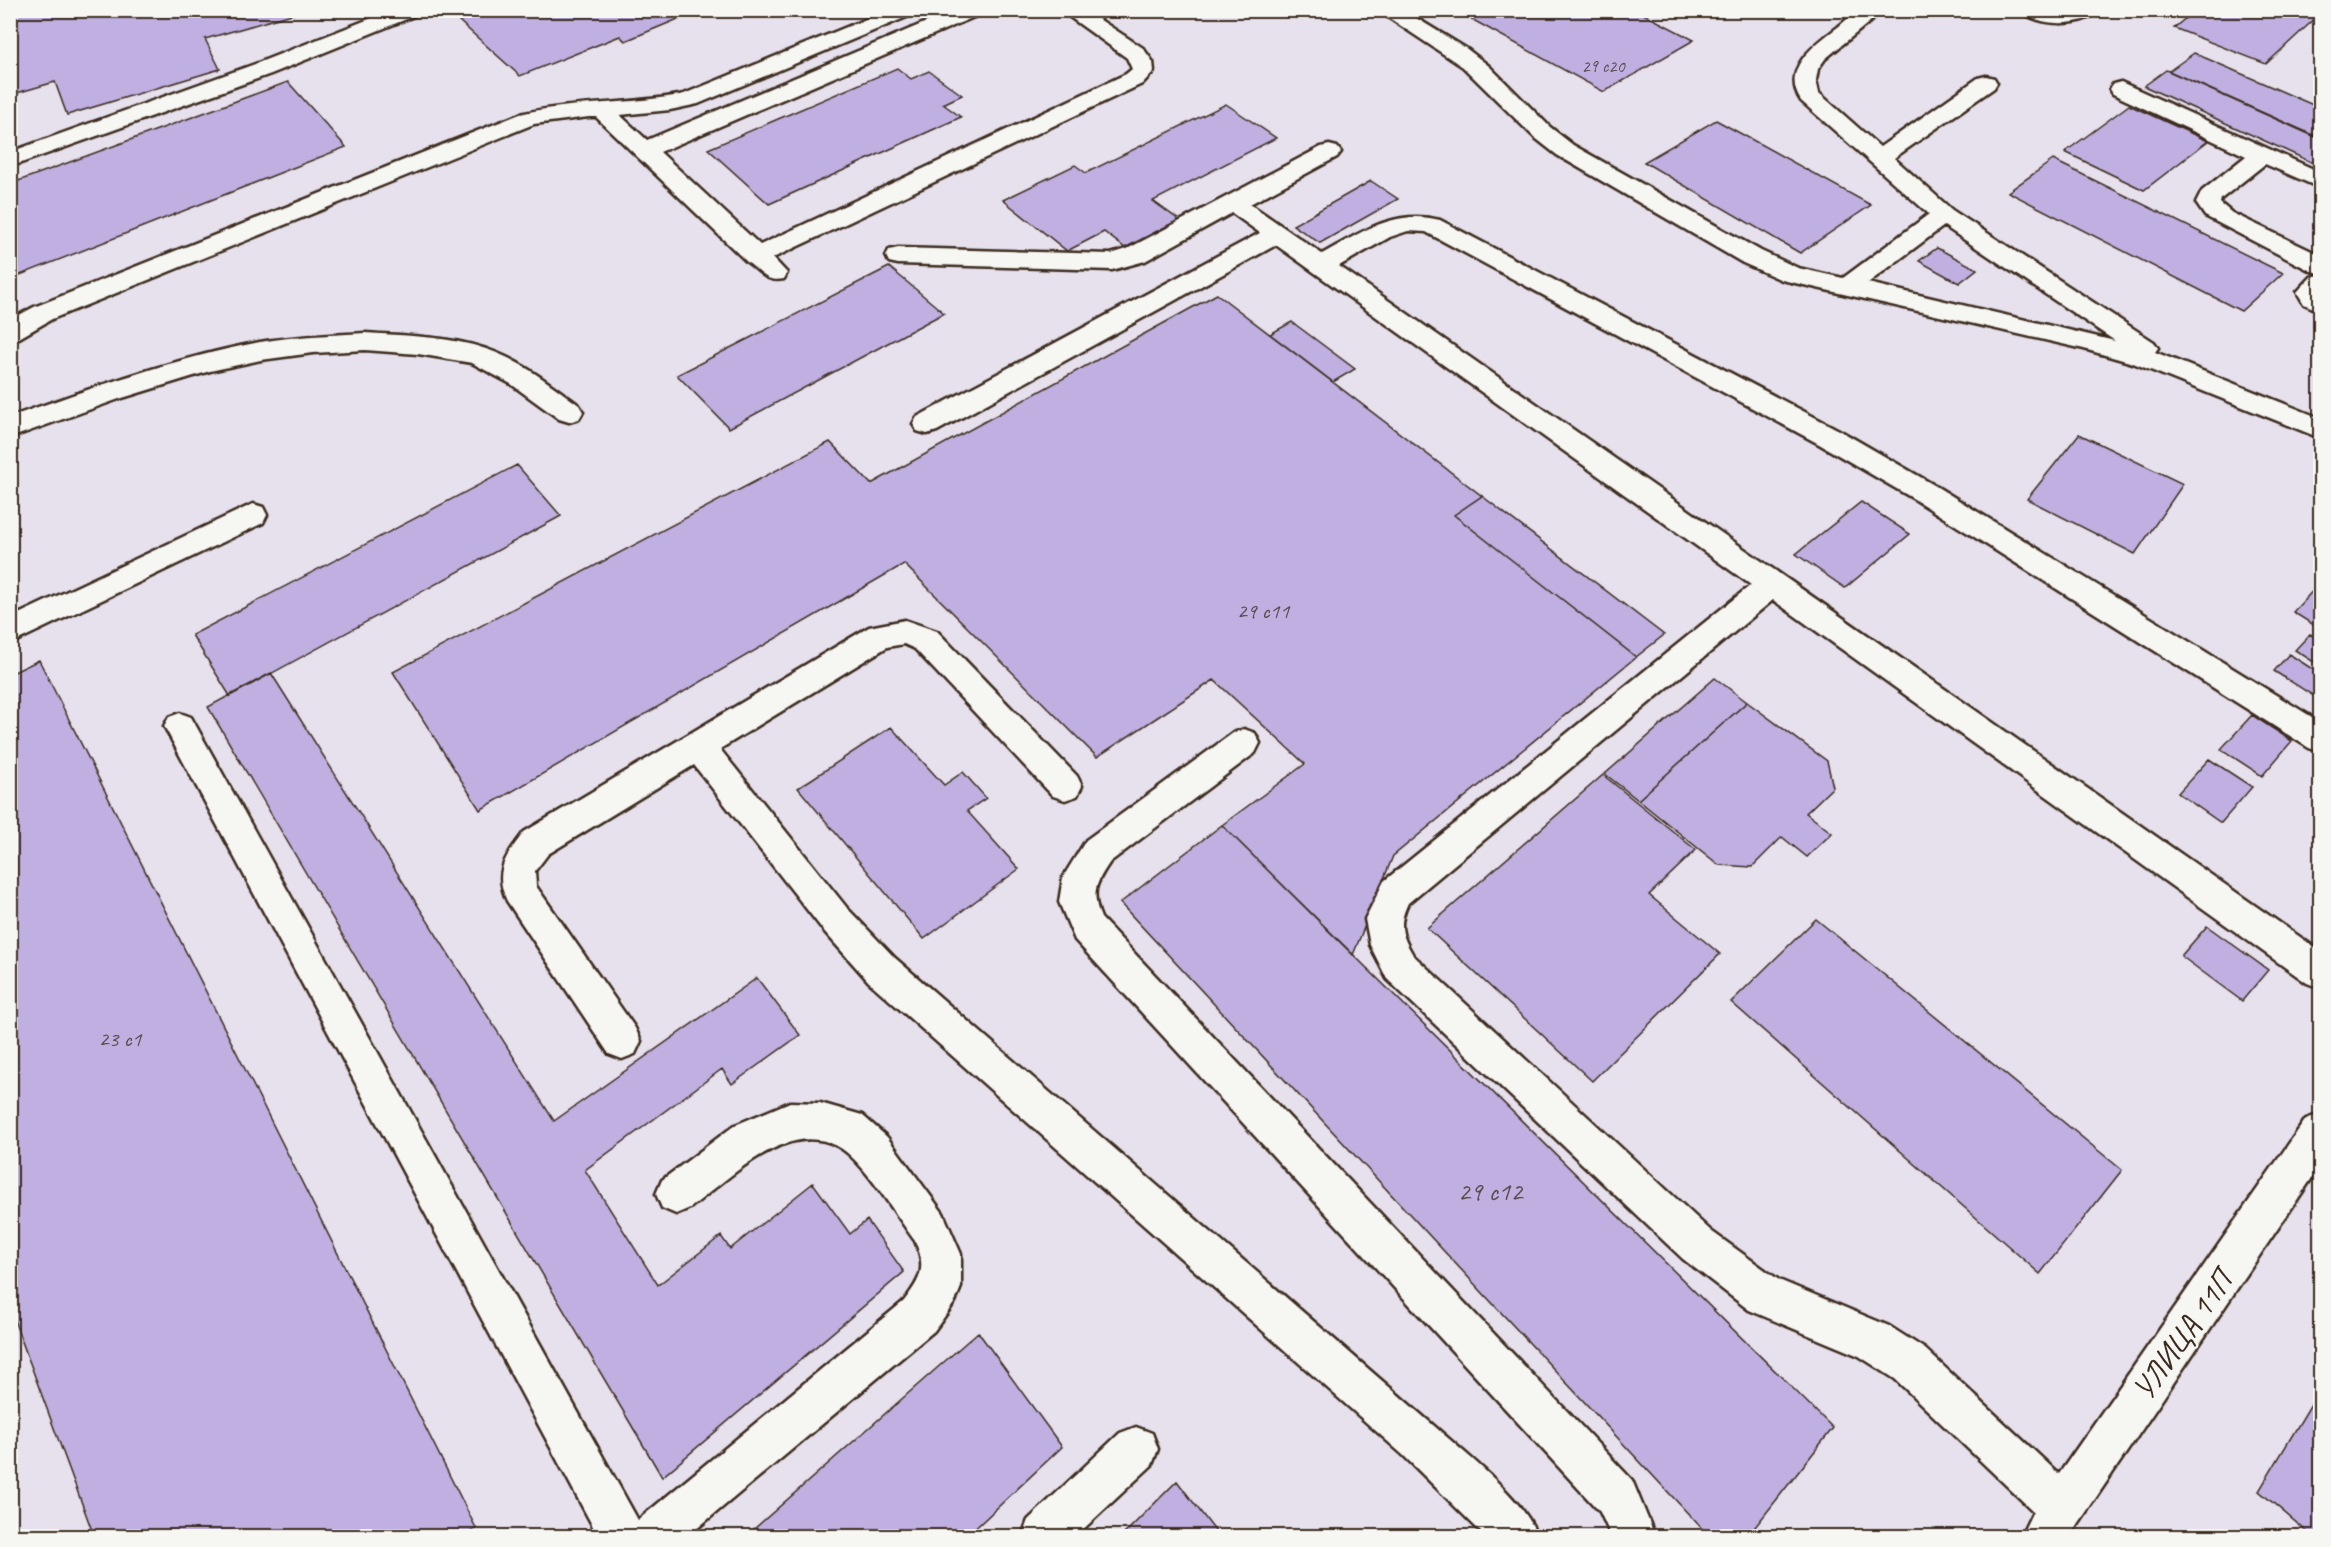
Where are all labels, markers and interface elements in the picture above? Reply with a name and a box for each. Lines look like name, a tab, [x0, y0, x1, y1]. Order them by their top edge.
house number: 29 с20	[1581, 55, 1626, 77]
house number: 29 с11	[1237, 597, 1290, 625]
house number: 23 с1	[99, 1025, 143, 1053]
house number: 29 с12	[1458, 1174, 1524, 1208]
street label: УЛИЦА 11П	[2123, 1258, 2245, 1408]

